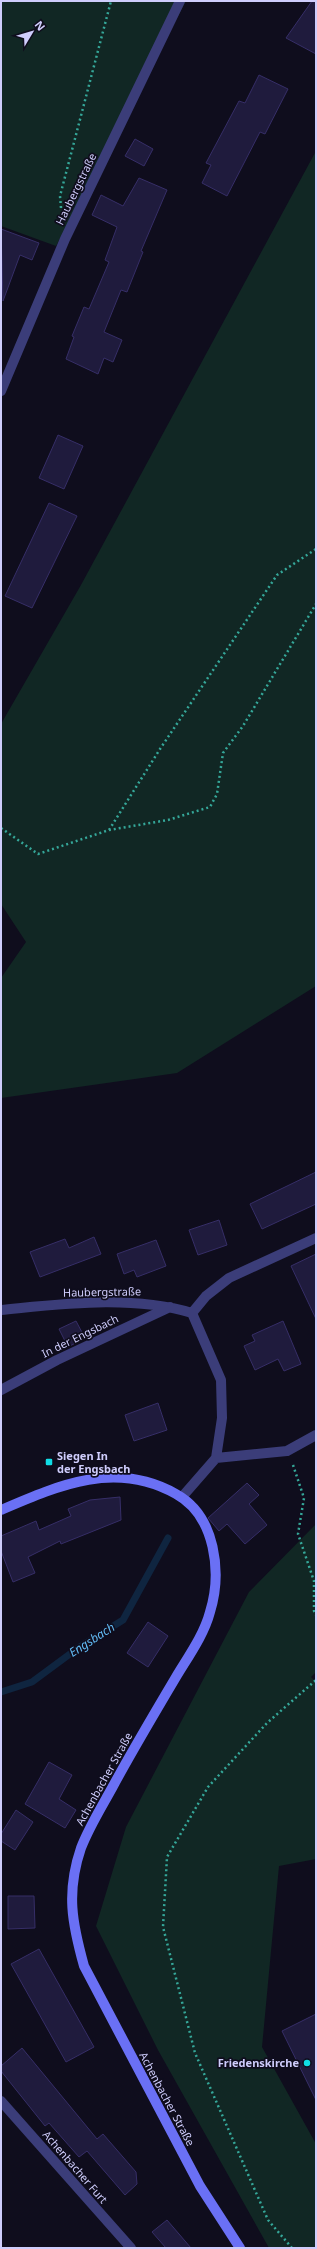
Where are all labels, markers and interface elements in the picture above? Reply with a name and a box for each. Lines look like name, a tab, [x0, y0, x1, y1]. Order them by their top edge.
north arrow	[12, 12, 52, 52]
text: N	[32, 17, 49, 34]
street label: Haubergstraße	[52, 150, 99, 227]
street label: Haubergstraße	[63, 1283, 141, 1300]
street label: In der Engsbach	[39, 1310, 121, 1361]
place label: Siegen In der Engsbach	[57, 1448, 130, 1476]
marker: Siegen In der Engsbach	[44, 1457, 54, 1467]
water label: Engsbach	[66, 1618, 118, 1661]
street label: Achenbacher Straße	[72, 1729, 135, 1828]
street label: Achenbacher Straße	[136, 2049, 199, 2148]
place label: Friedenskirche	[218, 2055, 299, 2070]
marker: Friedenskirche	[302, 2058, 312, 2068]
street label: Achenbacher Furt	[40, 2127, 111, 2206]

